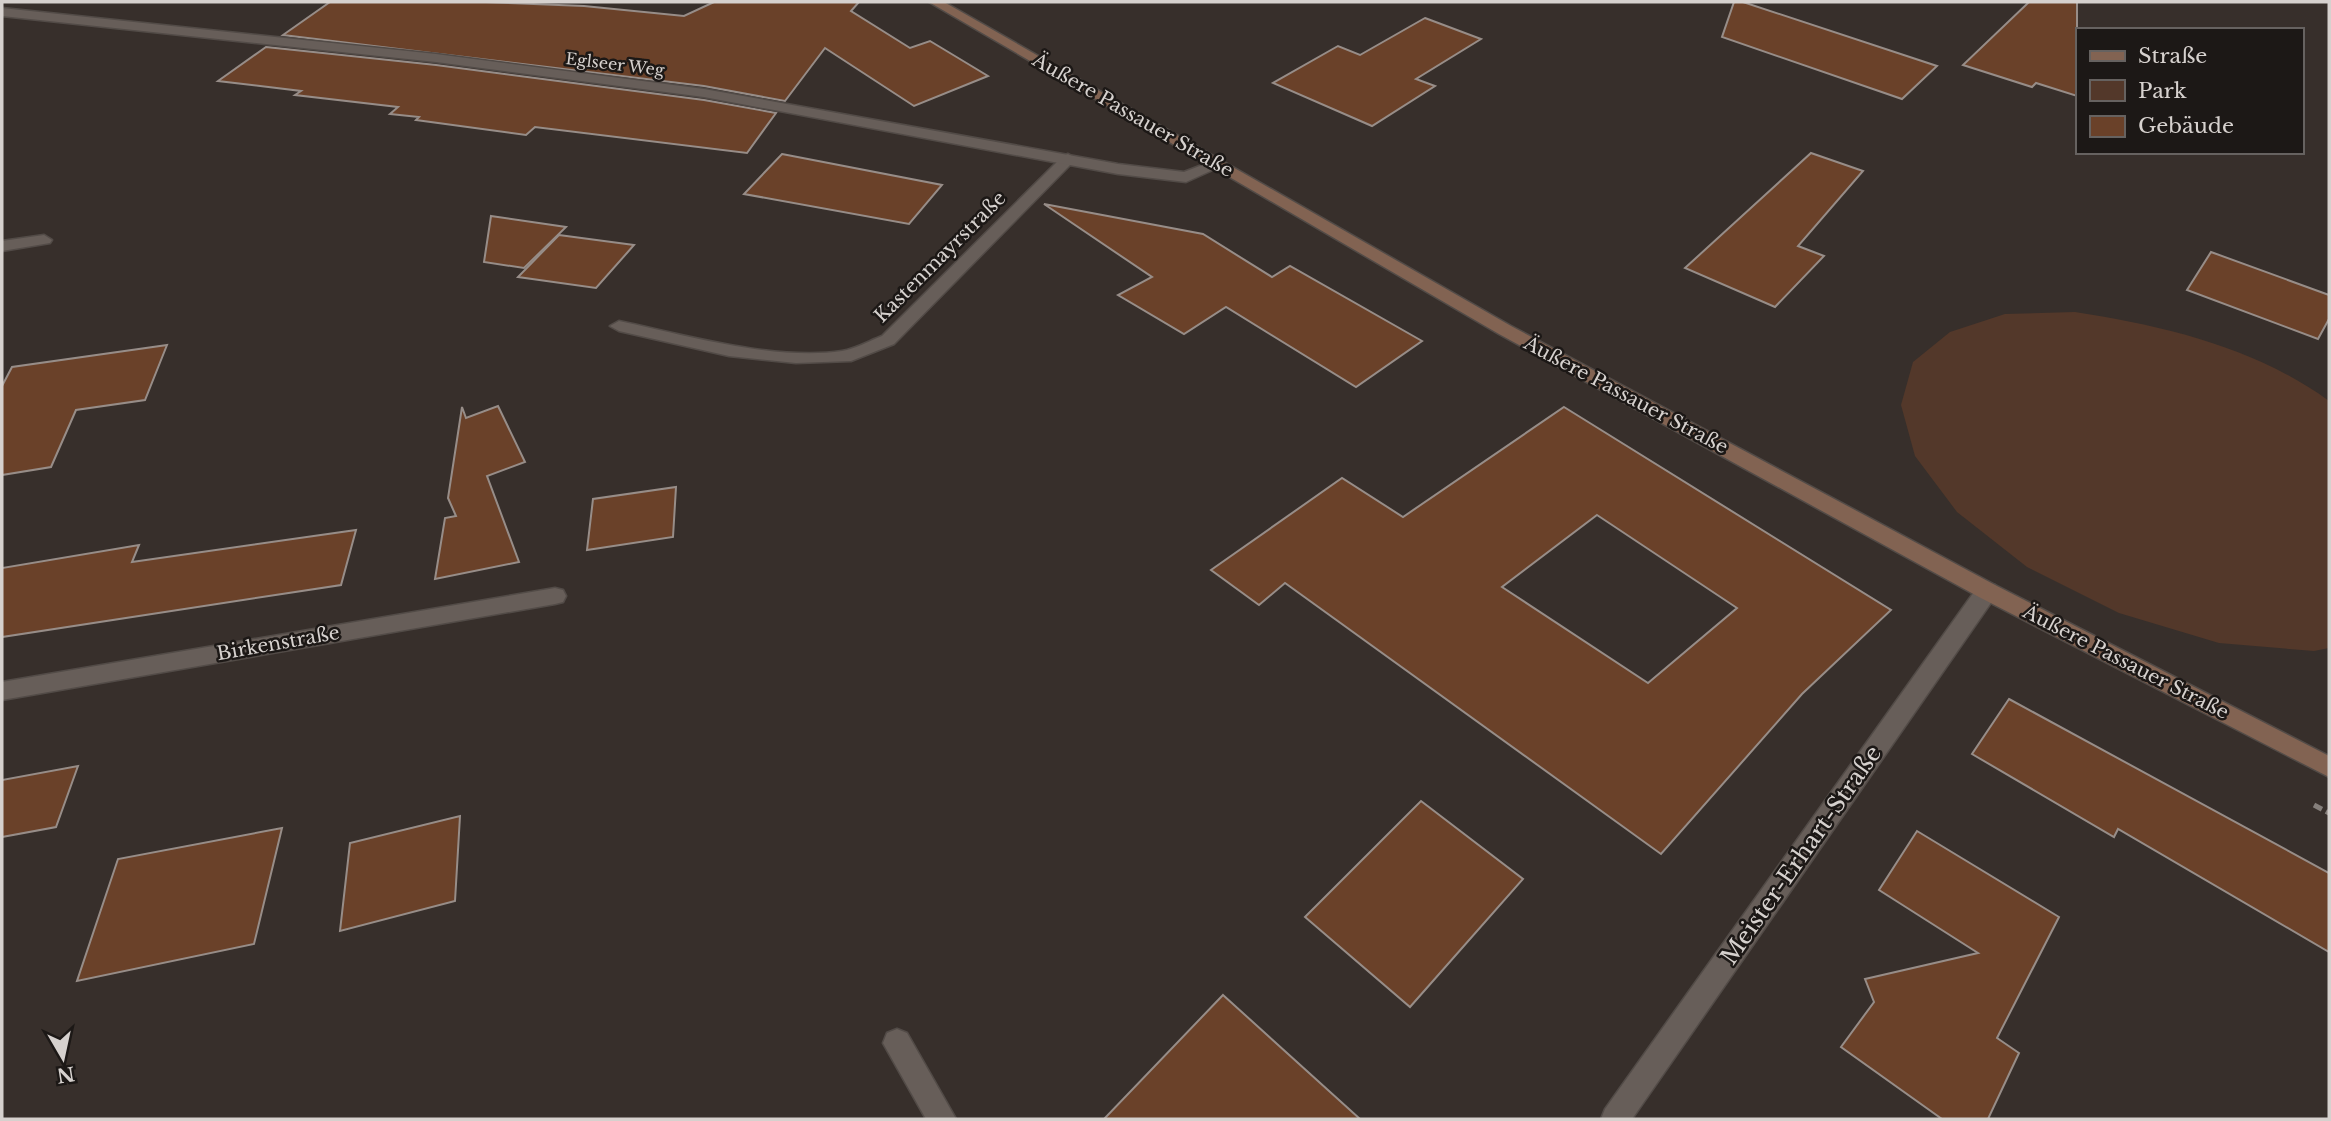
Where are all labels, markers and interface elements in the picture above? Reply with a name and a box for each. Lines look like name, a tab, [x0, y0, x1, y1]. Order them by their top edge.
legend	[2076, 28, 2303, 154]
text: Straße	[2138, 43, 2207, 69]
street label: Eglseer Weg	[564, 48, 666, 80]
street label: Äußere Passauer Straße	[1028, 48, 1237, 182]
text: Park	[2138, 78, 2187, 104]
text: Gebäude	[2138, 113, 2234, 139]
street label: Kastenmayrstraße	[870, 187, 1010, 327]
street label: Äußere Passauer Straße	[1519, 331, 1732, 459]
street label: Äußere Passauer Straße	[2018, 600, 2233, 724]
street label: Birkenstraße	[215, 621, 341, 665]
street label: Meister-Erhart-Straße	[1715, 740, 1887, 970]
north arrow	[28, 1023, 98, 1093]
text: N	[55, 1062, 76, 1087]

